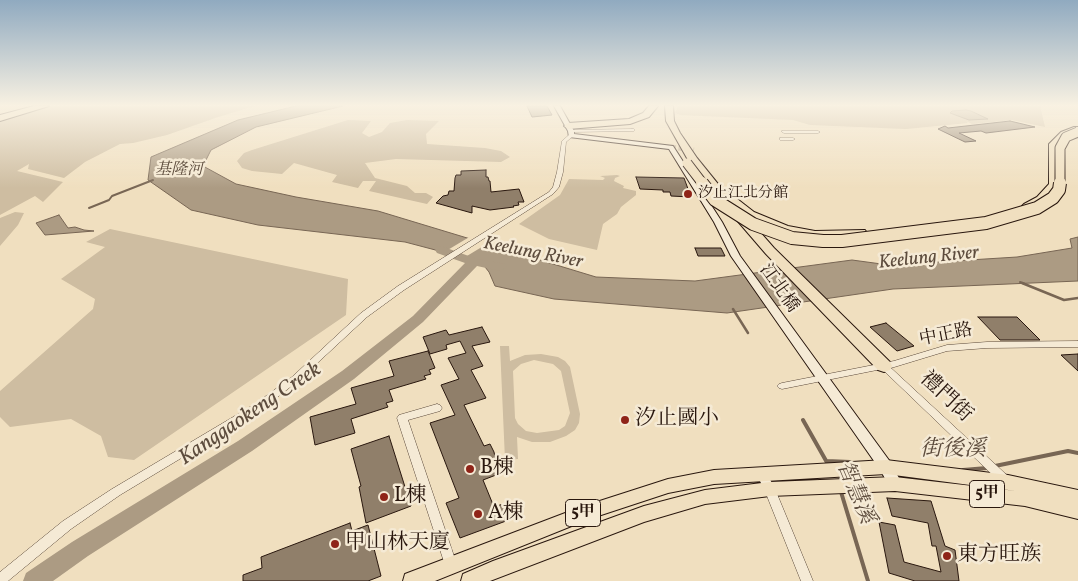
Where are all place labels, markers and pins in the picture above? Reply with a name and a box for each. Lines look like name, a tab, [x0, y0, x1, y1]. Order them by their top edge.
place label: 汐止江北分館	[698, 185, 788, 203]
marker: 汐止江北分館	[682, 188, 694, 200]
place label: 汐止國小	[635, 407, 719, 433]
marker: 汐止國小	[619, 414, 631, 426]
place label: B棟	[480, 456, 514, 482]
marker: B棟	[464, 463, 476, 475]
place label: L棟	[394, 484, 427, 510]
marker: L棟	[378, 491, 390, 503]
place label: A棟	[488, 501, 524, 527]
marker: A棟	[472, 508, 484, 520]
place label: 甲山林天廈	[345, 531, 450, 557]
marker: 甲山林天廈	[329, 538, 341, 550]
place label: 東方旺族	[957, 543, 1041, 569]
marker: 東方旺族	[941, 550, 953, 562]

